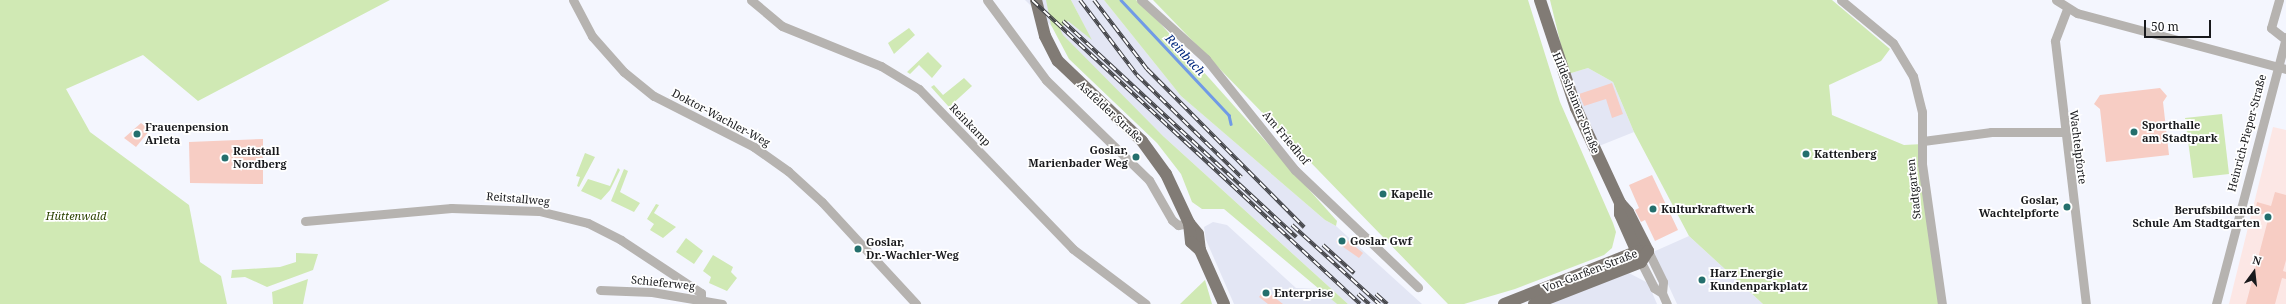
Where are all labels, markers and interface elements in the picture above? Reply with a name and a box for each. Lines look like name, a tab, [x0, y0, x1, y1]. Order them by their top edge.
scale bar	[2146, 12, 2213, 38]
text: 50 m	[2151, 18, 2179, 35]
water label: Reinbach	[1162, 31, 1208, 79]
street label: Hildesheimer Straße	[1550, 50, 1602, 156]
street label: Heinrich-Pieper-Straße	[2225, 73, 2269, 193]
street label: Astfelder Straße	[1075, 78, 1145, 146]
street label: Doktor-Wachler-Weg	[670, 86, 772, 150]
street label: Reinkamp	[947, 101, 993, 149]
street label: Am Friedhof	[1260, 108, 1312, 168]
street label: Wachtelpforte	[2067, 109, 2089, 185]
place label: Sporthalle am Stadtpark	[2142, 119, 2218, 145]
place label: Frauenpension Arleta	[145, 121, 229, 147]
marker: Sporthalle am Stadtpark	[2129, 127, 2139, 137]
marker: Frauenpension Arleta	[132, 129, 142, 139]
place label: Goslar, Marienbader Weg	[1028, 144, 1128, 170]
place label: Reitstall Nordberg	[233, 145, 287, 171]
place label: Kattenberg	[1814, 147, 1877, 161]
marker: Kattenberg	[1801, 149, 1811, 159]
marker: Goslar, Marienbader Weg	[1131, 152, 1141, 162]
marker: Reitstall Nordberg	[220, 153, 230, 163]
street label: Stadtgarten	[1904, 158, 1924, 220]
place label: Kapelle	[1391, 187, 1433, 201]
marker: Kapelle	[1378, 189, 1388, 199]
street label: Reitstallweg	[486, 190, 550, 208]
place label: Goslar, Wachtelpforte	[1979, 194, 2059, 220]
place label: Kulturkraftwerk	[1661, 202, 1754, 216]
marker: Goslar, Wachtelpforte	[2062, 202, 2072, 212]
marker: Kulturkraftwerk	[1648, 204, 1658, 214]
place label: Berufsbildende Schule Am Stadtgarten	[2133, 204, 2260, 230]
park label: Hüttenwald	[46, 209, 106, 223]
marker: Berufsbildende Schule Am Stadtgarten	[2263, 212, 2273, 222]
place label: Goslar Gwf	[1350, 234, 1412, 248]
place label: Goslar, Dr.-Wachler-Weg	[866, 236, 959, 262]
marker: Goslar Gwf	[1337, 236, 1347, 246]
marker: Goslar, Dr.-Wachler-Weg	[853, 244, 863, 254]
street label: Von-Garßen-Straße	[1541, 247, 1639, 295]
north arrow	[2234, 252, 2274, 292]
text: N	[2251, 252, 2263, 268]
place label: Harz Energie Kundenparkplatz	[1710, 267, 1808, 293]
street label: Schieferweg	[630, 273, 696, 293]
marker: Harz Energie Kundenparkplatz	[1697, 275, 1707, 285]
place label: Enterprise	[1274, 286, 1333, 300]
marker: Enterprise	[1261, 288, 1271, 298]

